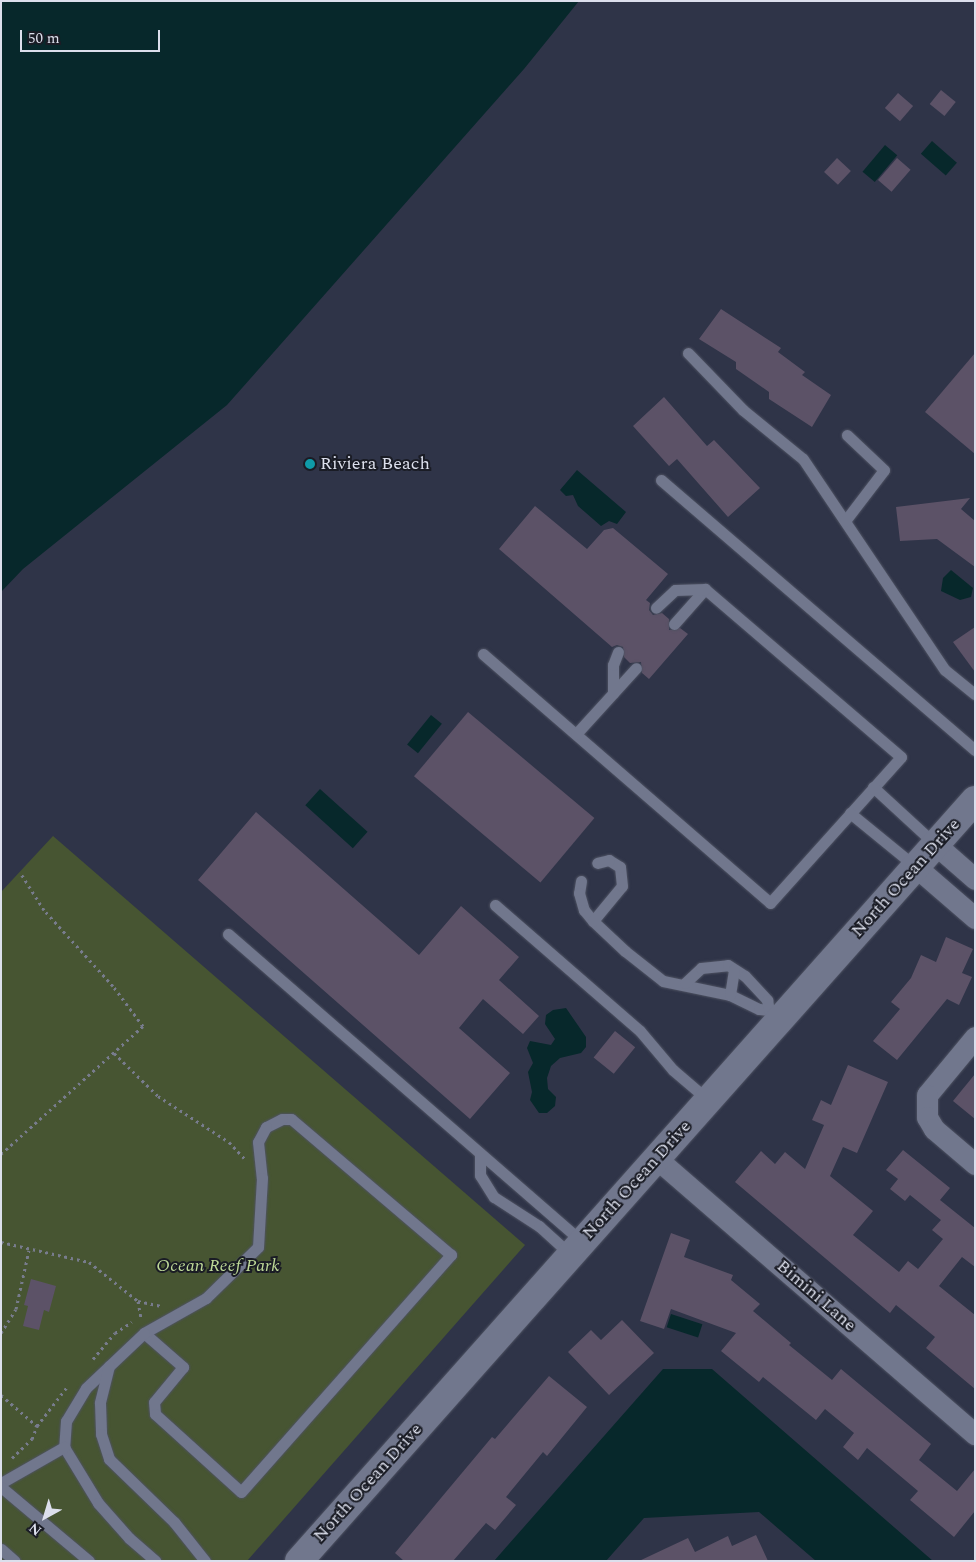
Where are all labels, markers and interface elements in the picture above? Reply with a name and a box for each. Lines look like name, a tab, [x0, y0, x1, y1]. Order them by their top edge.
scale bar	[22, 20, 162, 52]
text: 50 m	[28, 27, 60, 50]
place label: Riviera Beach	[320, 453, 430, 475]
marker: Riviera Beach	[304, 458, 316, 470]
street label: North Ocean Drive	[847, 814, 965, 942]
street label: North Ocean Drive	[578, 1116, 696, 1244]
park label: Ocean Reef Park	[156, 1255, 280, 1277]
street label: Bimini Lane	[772, 1256, 860, 1336]
street label: North Ocean Drive	[309, 1419, 427, 1547]
north arrow	[20, 1492, 70, 1542]
text: N	[24, 1517, 46, 1541]

